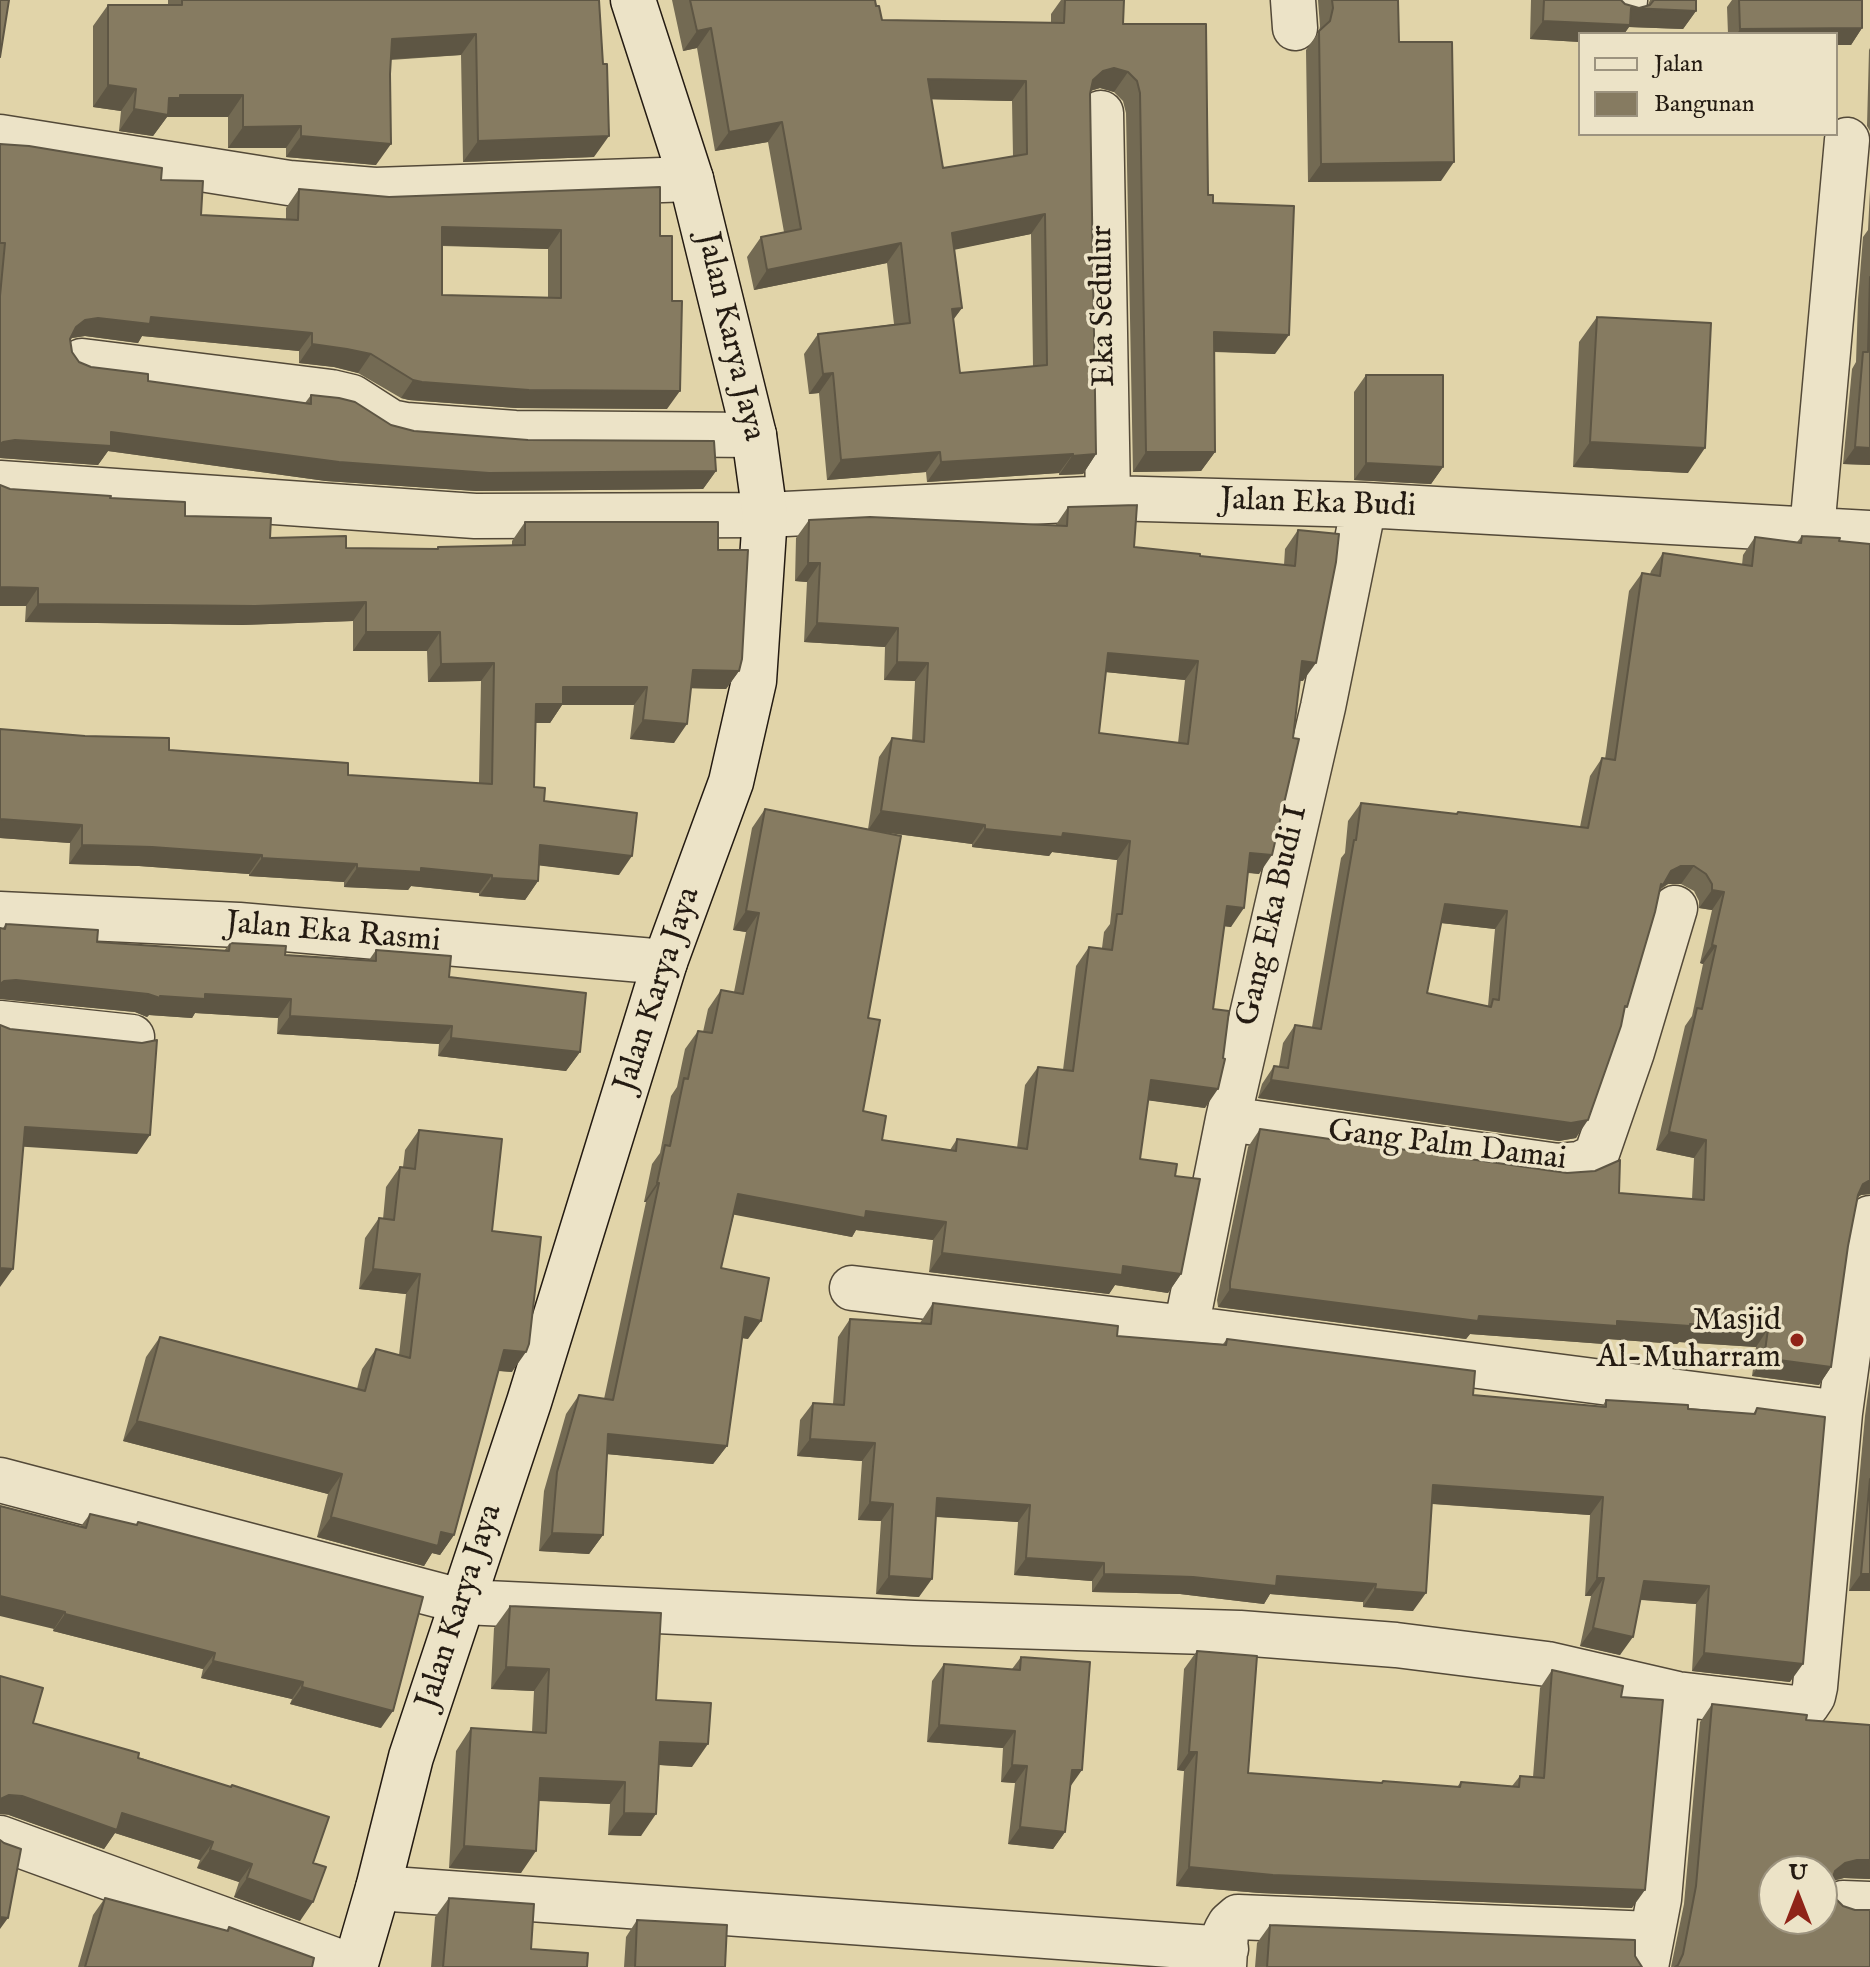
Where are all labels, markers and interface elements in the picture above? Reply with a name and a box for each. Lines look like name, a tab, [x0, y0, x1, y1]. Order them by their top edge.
legend	[1578, 32, 1838, 136]
text: Jalan	[1654, 49, 1703, 80]
text: Bangunan	[1654, 89, 1754, 120]
street label: Eka Sedulur	[1084, 225, 1126, 387]
street label: Jalan Karya Jaya	[686, 229, 772, 445]
street label: Jalan Eka Budi	[1219, 482, 1417, 528]
street label: Gang Eka Budi I	[1230, 802, 1318, 1030]
street label: Jalan Karya Jaya	[608, 883, 710, 1097]
street label: Jalan Eka Rasmi	[224, 905, 442, 963]
street label: Gang Palm Damai	[1326, 1113, 1568, 1181]
place label: Masjid Al-Muharram	[1597, 1303, 1781, 1378]
marker: Masjid Al-Muharram	[1788, 1331, 1806, 1349]
street label: Jalan Karya Jaya	[410, 1500, 512, 1714]
north arrow	[1758, 1855, 1838, 1935]
text: U	[1789, 1859, 1807, 1887]

